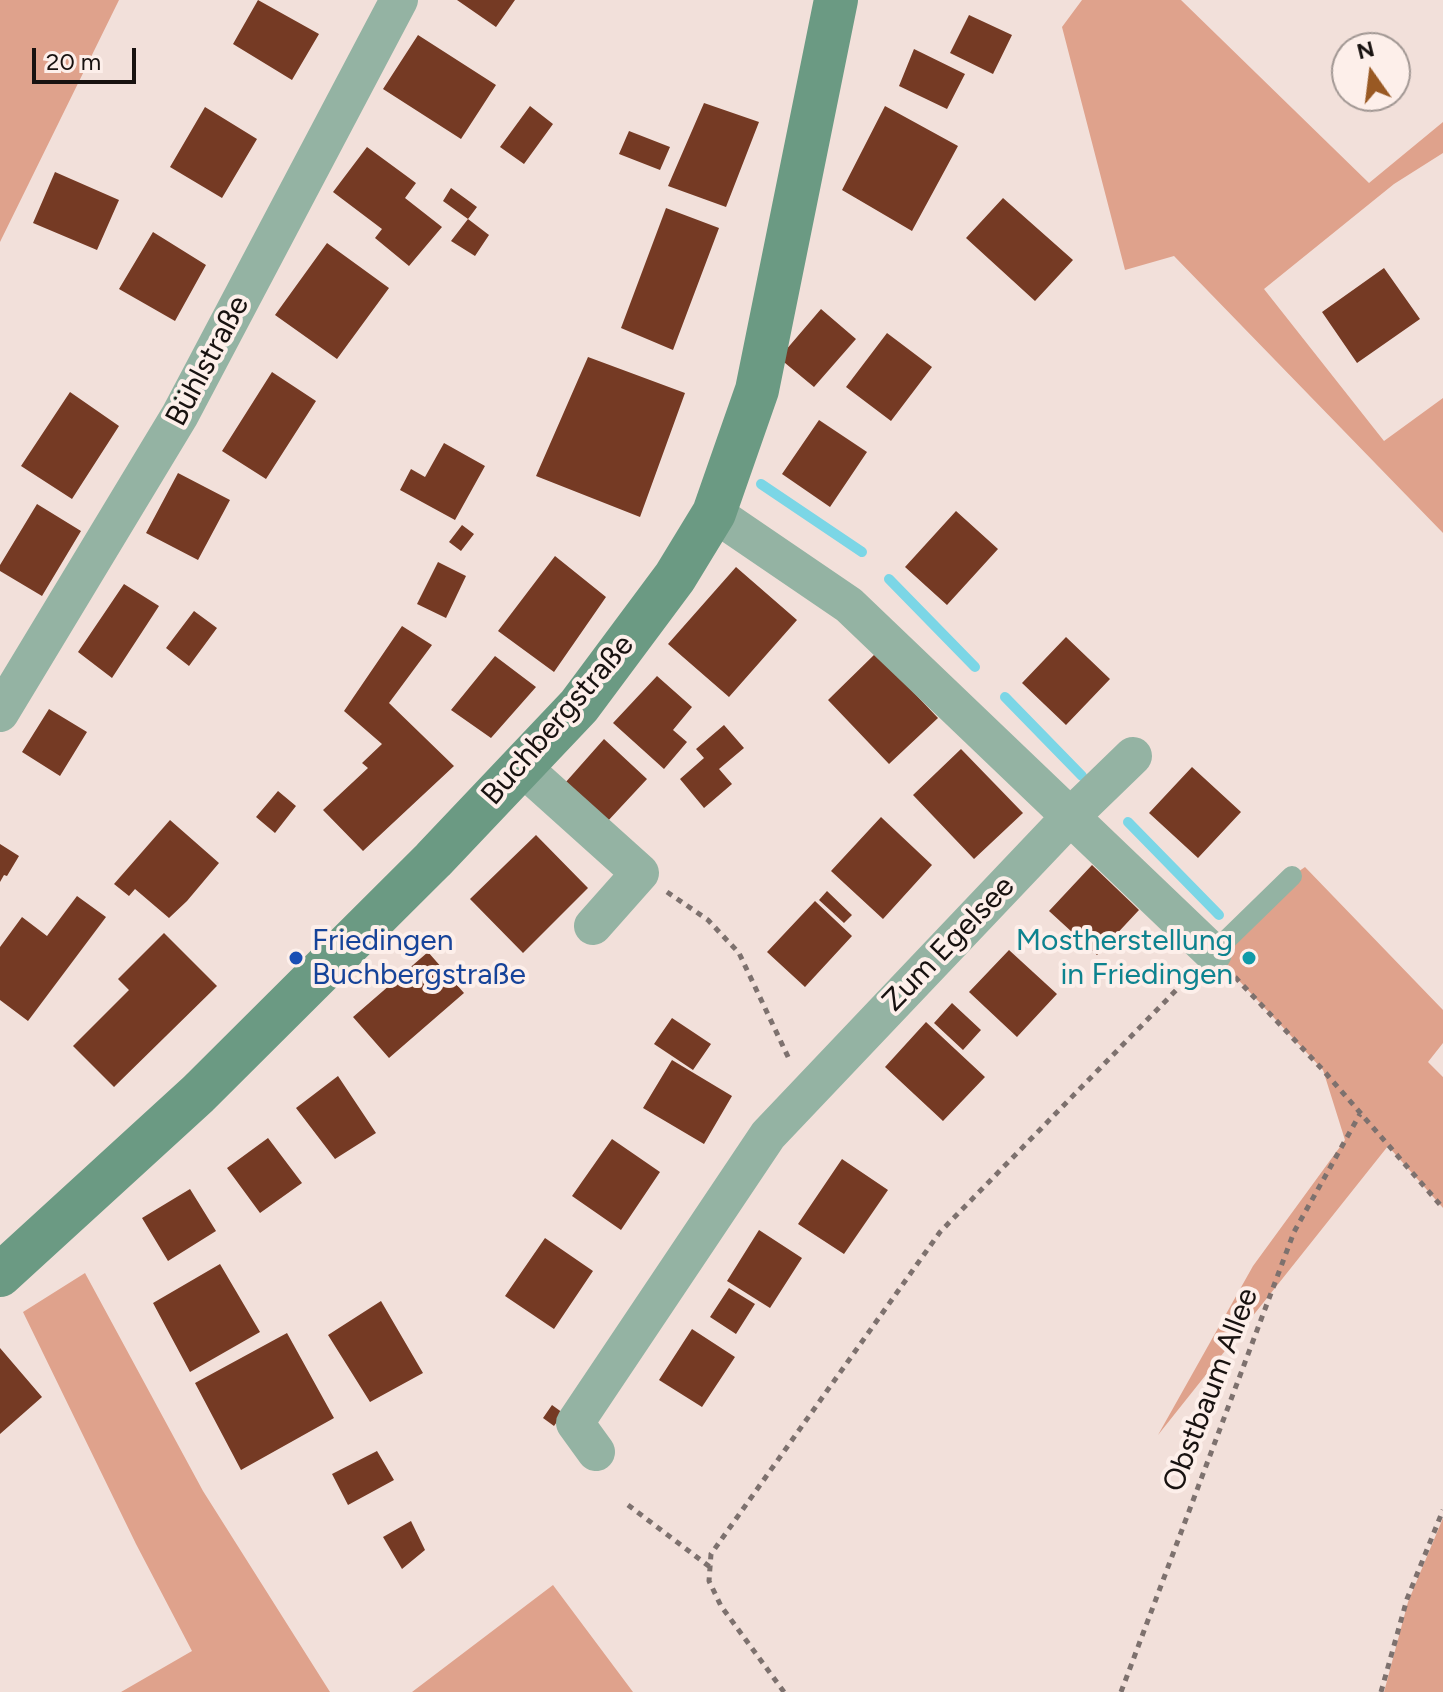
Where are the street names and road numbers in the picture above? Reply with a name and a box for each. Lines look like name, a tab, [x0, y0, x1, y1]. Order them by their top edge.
street label: Bühlstraße	[159, 290, 257, 432]
street label: Buchbergstraße	[474, 628, 642, 812]
street label: Zum Egelsee	[876, 869, 1022, 1019]
street label: Obstbaum Allee	[1156, 1283, 1266, 1497]

